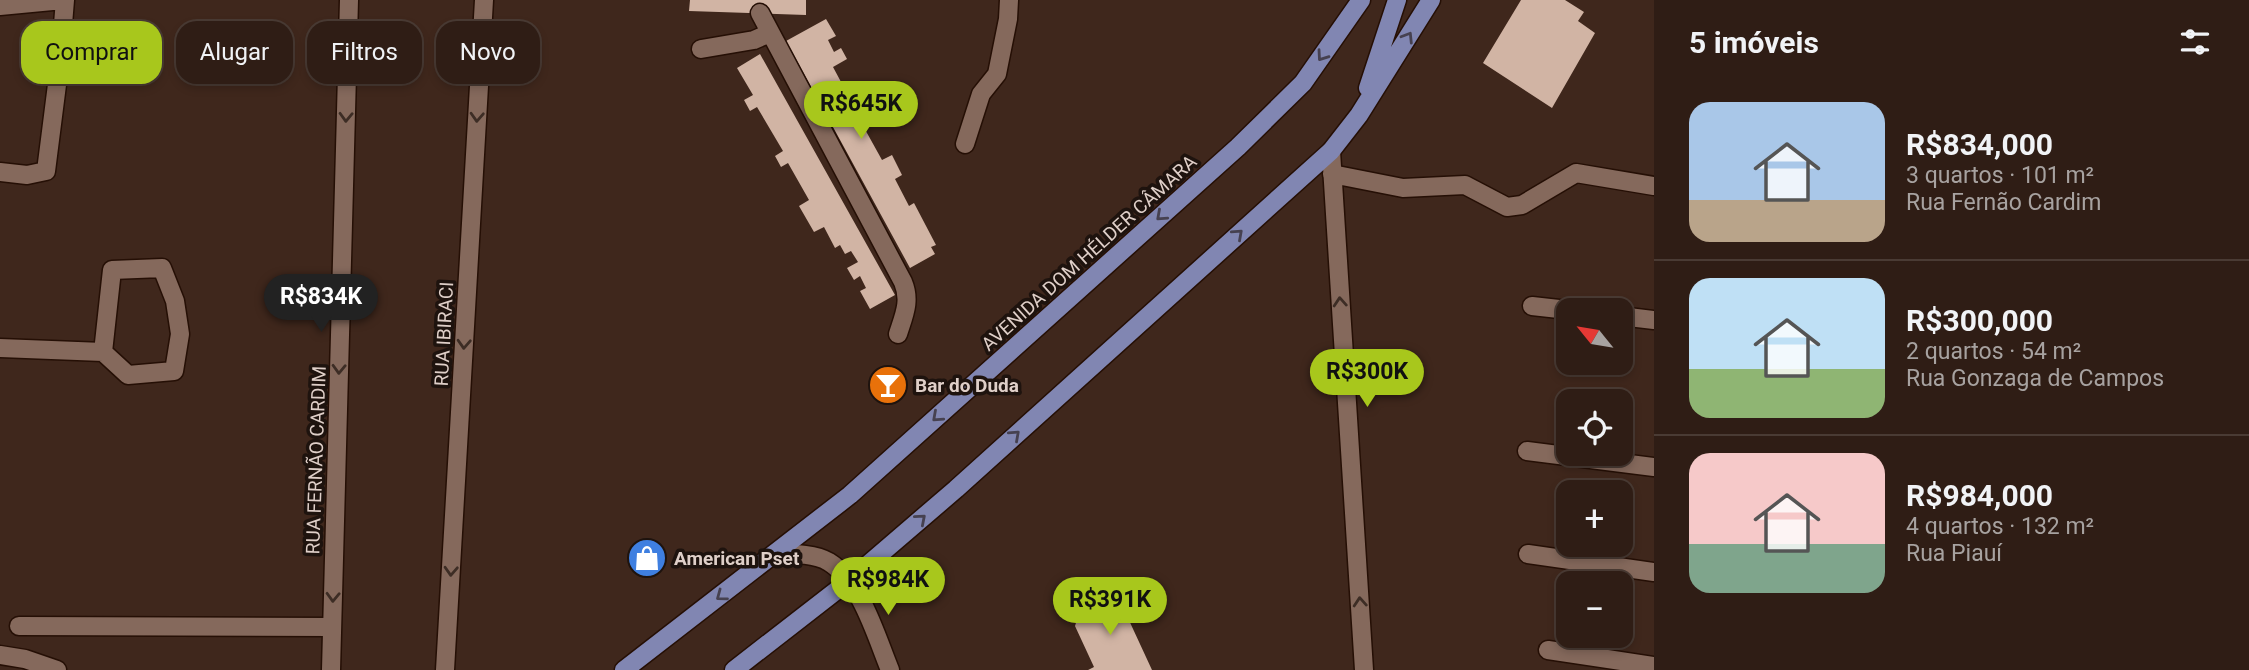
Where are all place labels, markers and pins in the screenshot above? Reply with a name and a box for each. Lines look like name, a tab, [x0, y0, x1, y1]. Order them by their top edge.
pin: R$645K	[804, 82, 918, 141]
pin: R$834K	[264, 274, 378, 334]
pin: R$300K	[1310, 350, 1424, 409]
bar icon: Bar do Duda	[867, 364, 909, 406]
place label: Bar do Duda	[915, 374, 1019, 397]
shop icon: American Pset	[626, 537, 668, 579]
place label: American Pset	[674, 547, 800, 570]
pin: R$984K	[831, 558, 945, 617]
pin: R$391K	[1053, 578, 1167, 637]

